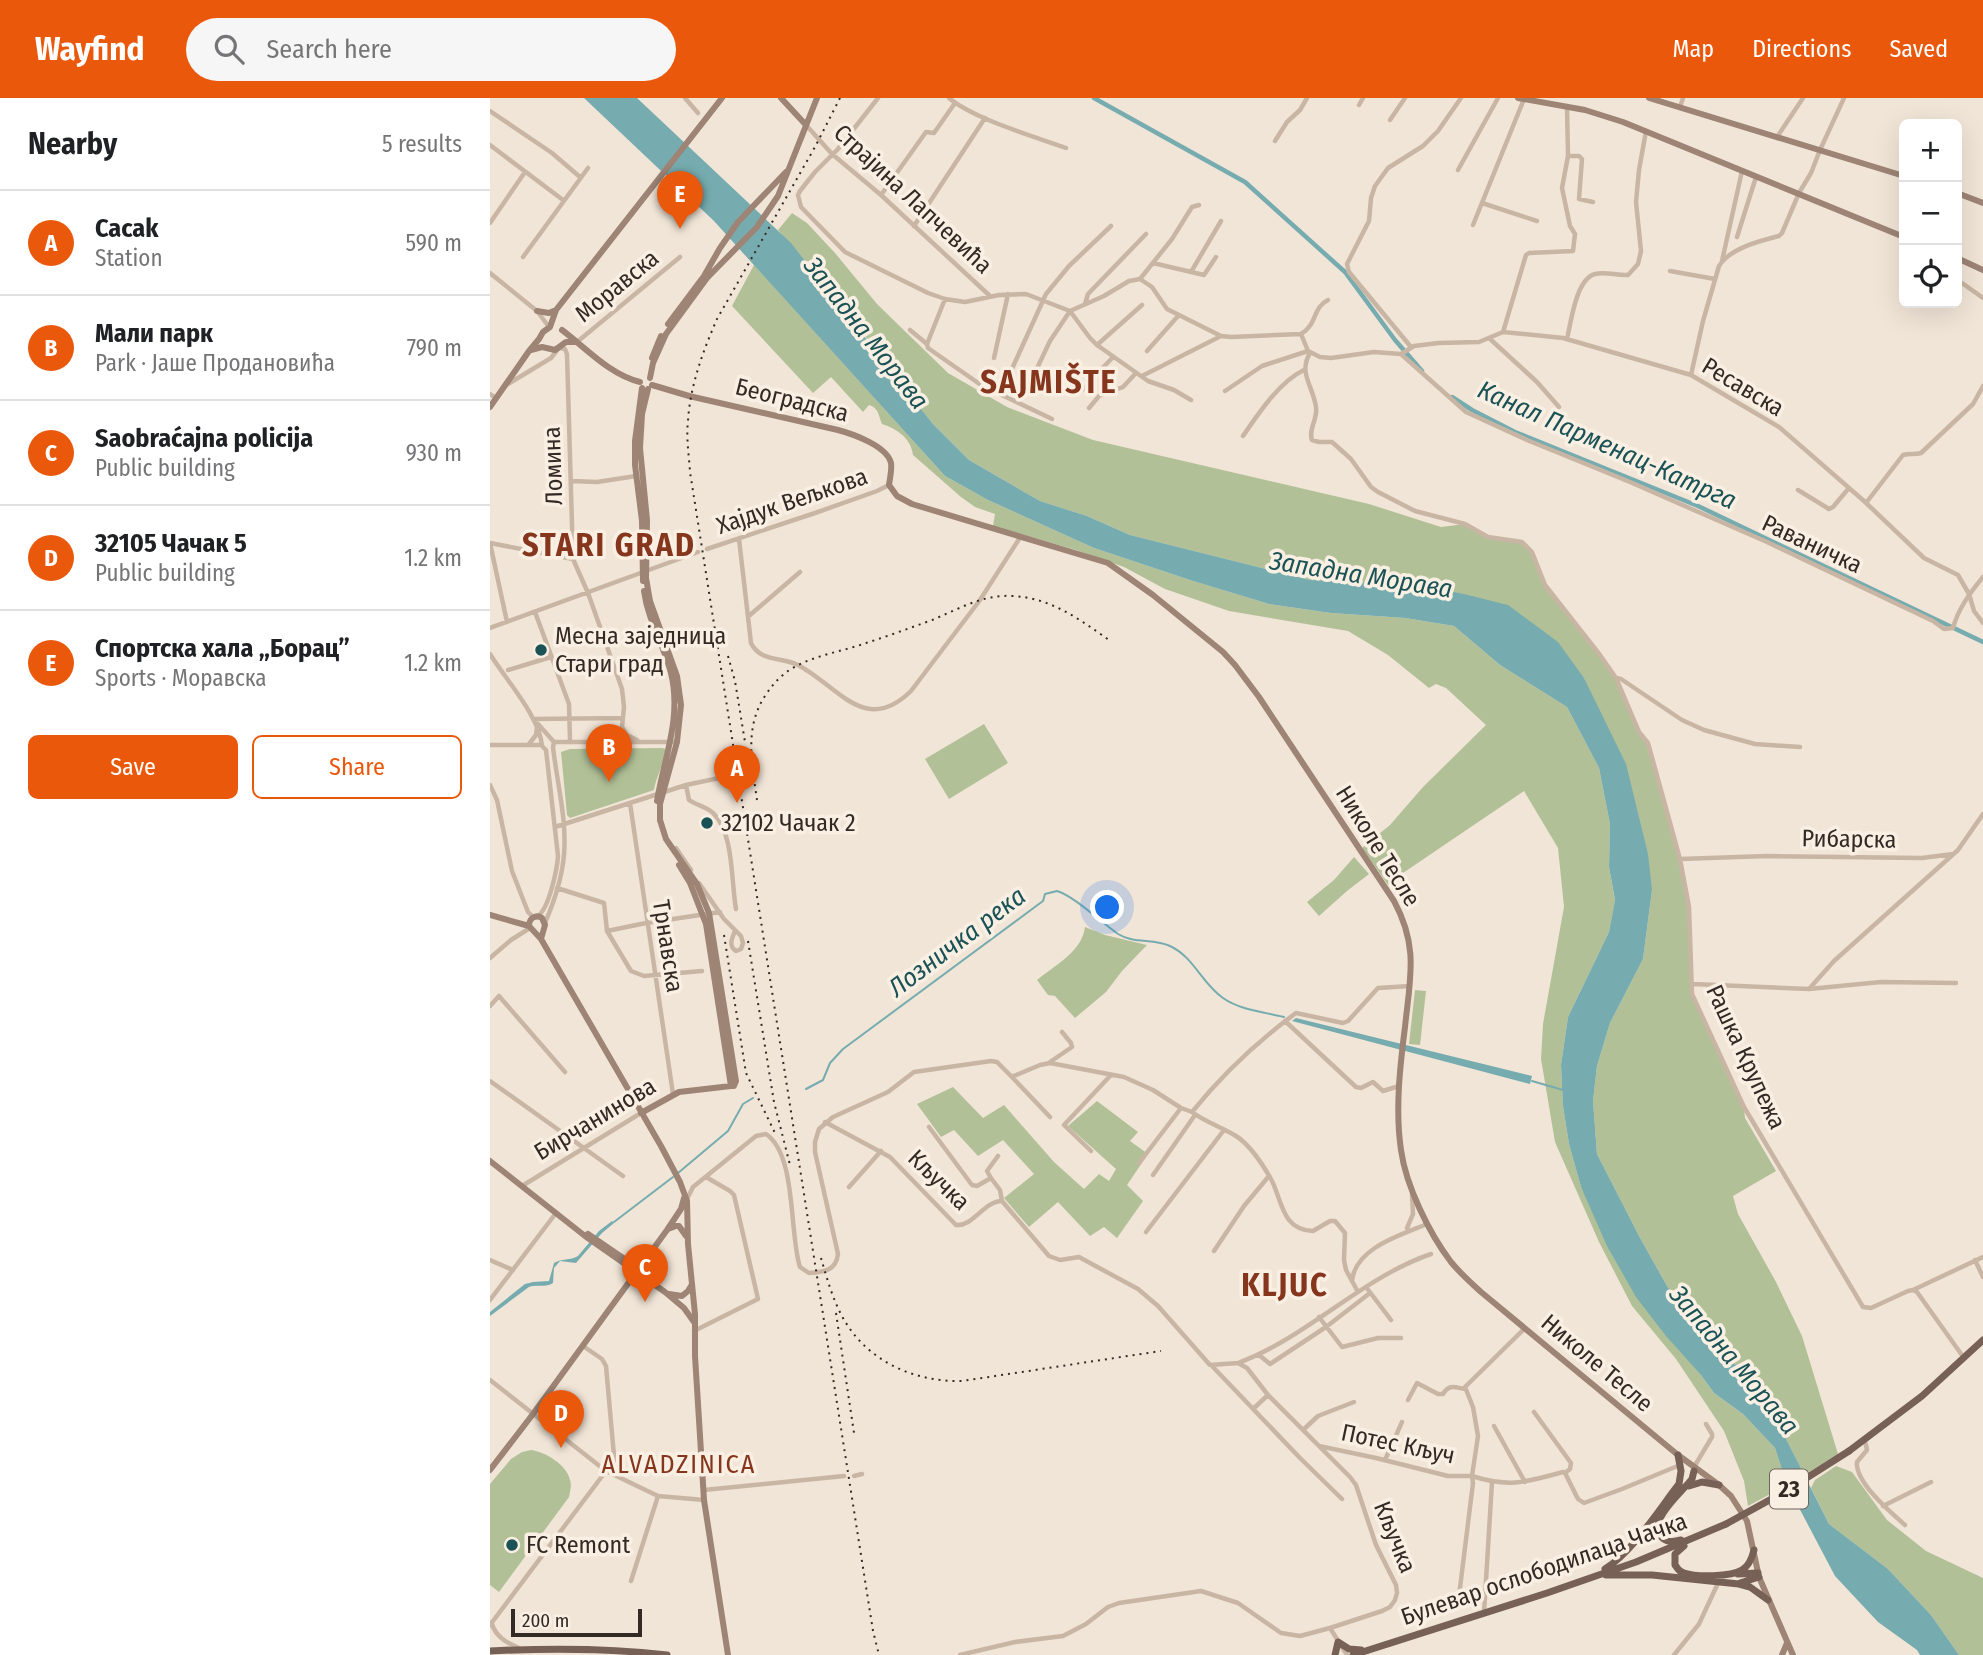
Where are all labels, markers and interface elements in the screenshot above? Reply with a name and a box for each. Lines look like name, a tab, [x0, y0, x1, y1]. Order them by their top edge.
search box	[186, 18, 676, 81]
text: Wayfind	[35, 29, 144, 69]
icon: search	[210, 30, 248, 68]
text: Search here	[266, 34, 392, 65]
text: Map	[1673, 35, 1714, 63]
text: Directions	[1752, 35, 1851, 63]
text: Saved	[1889, 35, 1948, 63]
street label: Страјина Лапчевића	[828, 119, 998, 279]
map controls	[1899, 119, 1962, 308]
button: +	[1899, 119, 1962, 182]
text: Nearby	[28, 126, 117, 162]
text: 5 results	[382, 130, 462, 158]
pin: E	[657, 171, 703, 229]
button: −	[1899, 182, 1962, 245]
text: Cacak	[95, 213, 159, 244]
text: A	[45, 229, 57, 257]
text: 590 m	[406, 229, 462, 257]
text: Station	[95, 244, 163, 272]
street label: Моравска	[570, 244, 664, 328]
button: locate	[1899, 245, 1962, 308]
water label: Западна Морава	[796, 250, 935, 415]
text: Мали парк	[95, 318, 213, 349]
text: B	[45, 334, 57, 362]
text: 790 m	[407, 334, 462, 362]
text: Park · Јаше Продановића	[95, 349, 335, 377]
street label: Ресавска	[1697, 352, 1789, 422]
district label: SAJMIŠTE	[980, 362, 1118, 401]
street label: Београдска	[733, 372, 851, 428]
water label: Канал Парменац-Катрга	[1473, 374, 1741, 516]
text: Saobraćajna policija	[95, 423, 313, 454]
street label: Ломина	[538, 426, 568, 506]
text: C	[45, 439, 57, 467]
text: 930 m	[406, 439, 462, 467]
text: Public building	[95, 454, 235, 482]
street label: Хајдук Вељкова	[713, 462, 871, 540]
street label: Раваничка	[1758, 509, 1866, 579]
district label: STARI GRAD	[522, 526, 696, 564]
text: 32105 Чачак 5	[95, 528, 247, 559]
text: D	[44, 544, 58, 572]
text: 1.2 km	[404, 544, 462, 572]
water label: Западна Морава	[1266, 545, 1455, 605]
text: Public building	[95, 559, 235, 587]
place label: Месна заједница Стари град	[555, 622, 726, 678]
text: Спортска хала „Борац”	[95, 633, 350, 664]
marker: Месна заједница Стари град	[533, 642, 549, 658]
text: E	[46, 649, 56, 677]
text: 1.2 km	[404, 649, 462, 677]
text: Sports · Моравска	[95, 664, 267, 692]
pin: B	[586, 724, 632, 782]
button: Save	[28, 735, 238, 799]
button: Share	[252, 735, 462, 799]
pin: A	[714, 745, 760, 803]
street label: Николе Тесле	[1330, 781, 1426, 911]
place label: 32102 Чачак 2	[721, 809, 856, 837]
marker: 32102 Чачак 2	[699, 815, 715, 831]
street label: Рибарска	[1801, 824, 1897, 854]
water label: Лозничка река	[882, 880, 1032, 1004]
your location	[1090, 890, 1124, 924]
street label: Трнавска	[647, 898, 689, 994]
street label: Рашка Крупежа	[1700, 980, 1792, 1134]
street label: Бирчанинова	[529, 1072, 661, 1166]
street label: Кључка	[902, 1144, 976, 1216]
pin: C	[622, 1244, 668, 1302]
district label: KLJUC	[1241, 1266, 1329, 1304]
water label: Западна Морава	[1662, 1279, 1805, 1441]
street label: Николе Тесле	[1536, 1308, 1658, 1418]
pin: D	[538, 1390, 584, 1448]
street label: Потес Кључ	[1339, 1418, 1457, 1470]
district label: ALVADZINICA	[602, 1449, 756, 1480]
road number: 23	[1770, 1470, 1808, 1508]
street label: Кључка	[1368, 1497, 1422, 1577]
street label: Булевар ослободилаца Чачка	[1397, 1507, 1691, 1631]
place label: FC Remont	[526, 1531, 630, 1559]
marker: FC Remont	[504, 1537, 520, 1553]
scale bar	[511, 1606, 642, 1638]
text: 200 m	[522, 1609, 569, 1632]

